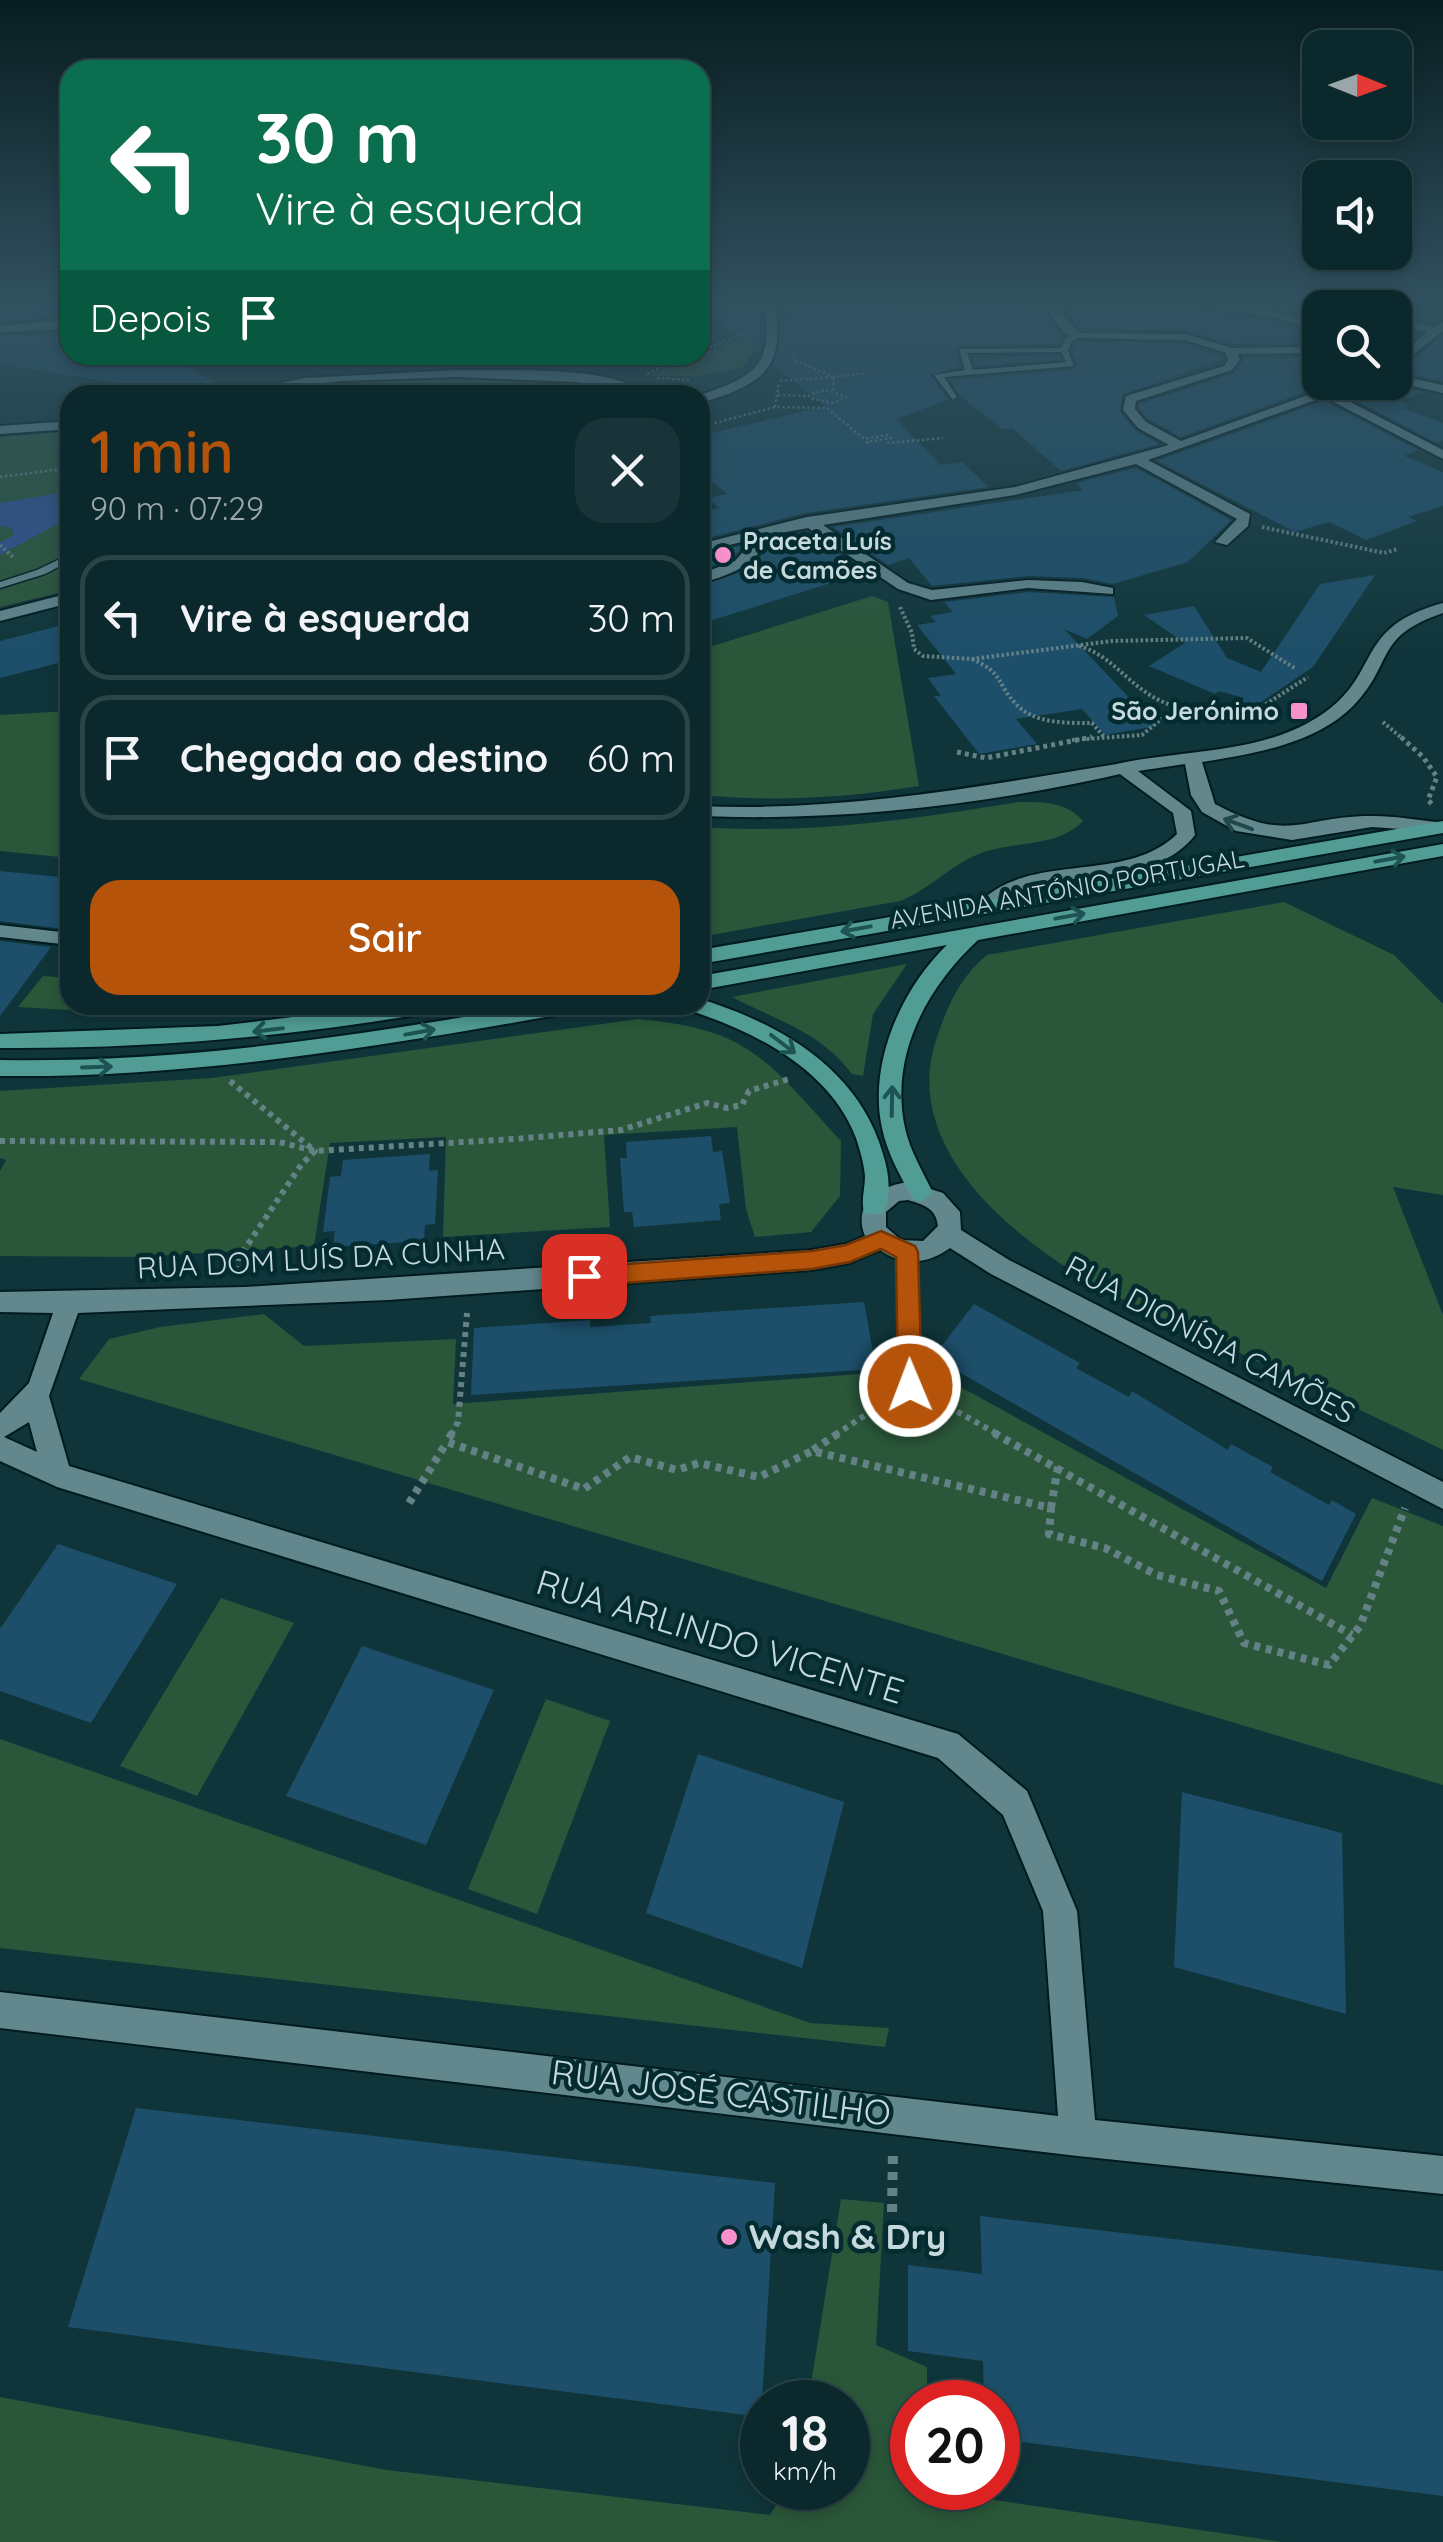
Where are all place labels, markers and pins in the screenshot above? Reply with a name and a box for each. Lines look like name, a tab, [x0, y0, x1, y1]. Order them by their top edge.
place label: Praceta Luís de Camões	[743, 525, 892, 585]
marker: Praceta Luís de Camões	[712, 544, 734, 566]
place label: São Jerónimo	[1111, 695, 1279, 726]
marker: São Jerónimo	[1288, 700, 1310, 722]
pin	[542, 1234, 627, 1319]
place label: Wash & Dry	[749, 2214, 946, 2258]
marker: Wash & Dry	[718, 2226, 740, 2248]

